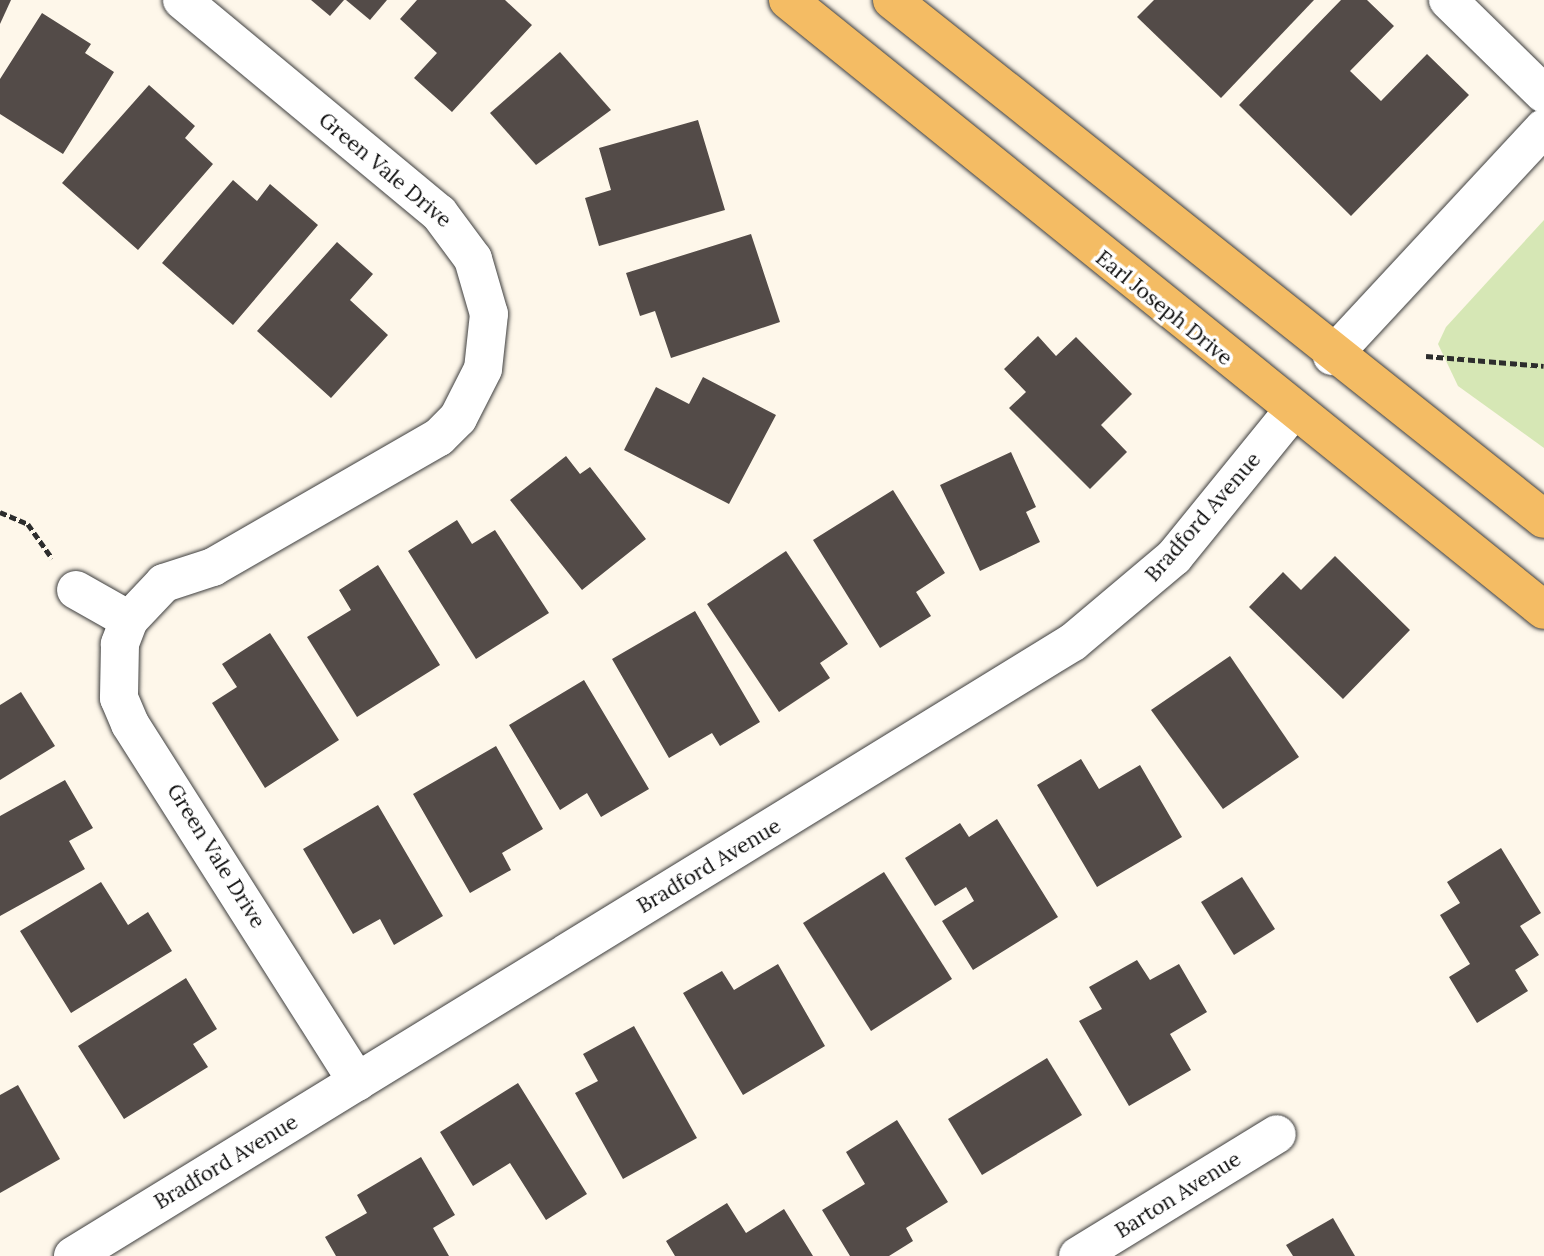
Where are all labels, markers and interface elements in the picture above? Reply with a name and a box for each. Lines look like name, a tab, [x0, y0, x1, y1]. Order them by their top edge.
street label: Green Vale Drive	[314, 107, 456, 233]
street label: Earl Joseph Drive	[1091, 245, 1237, 371]
street label: Bradford Avenue	[1140, 447, 1266, 587]
street label: Green Vale Drive	[162, 779, 270, 933]
street label: Bradford Avenue	[633, 813, 785, 919]
street label: Bradford Avenue	[150, 1109, 302, 1215]
street label: Barton Avenue	[1111, 1146, 1245, 1244]

